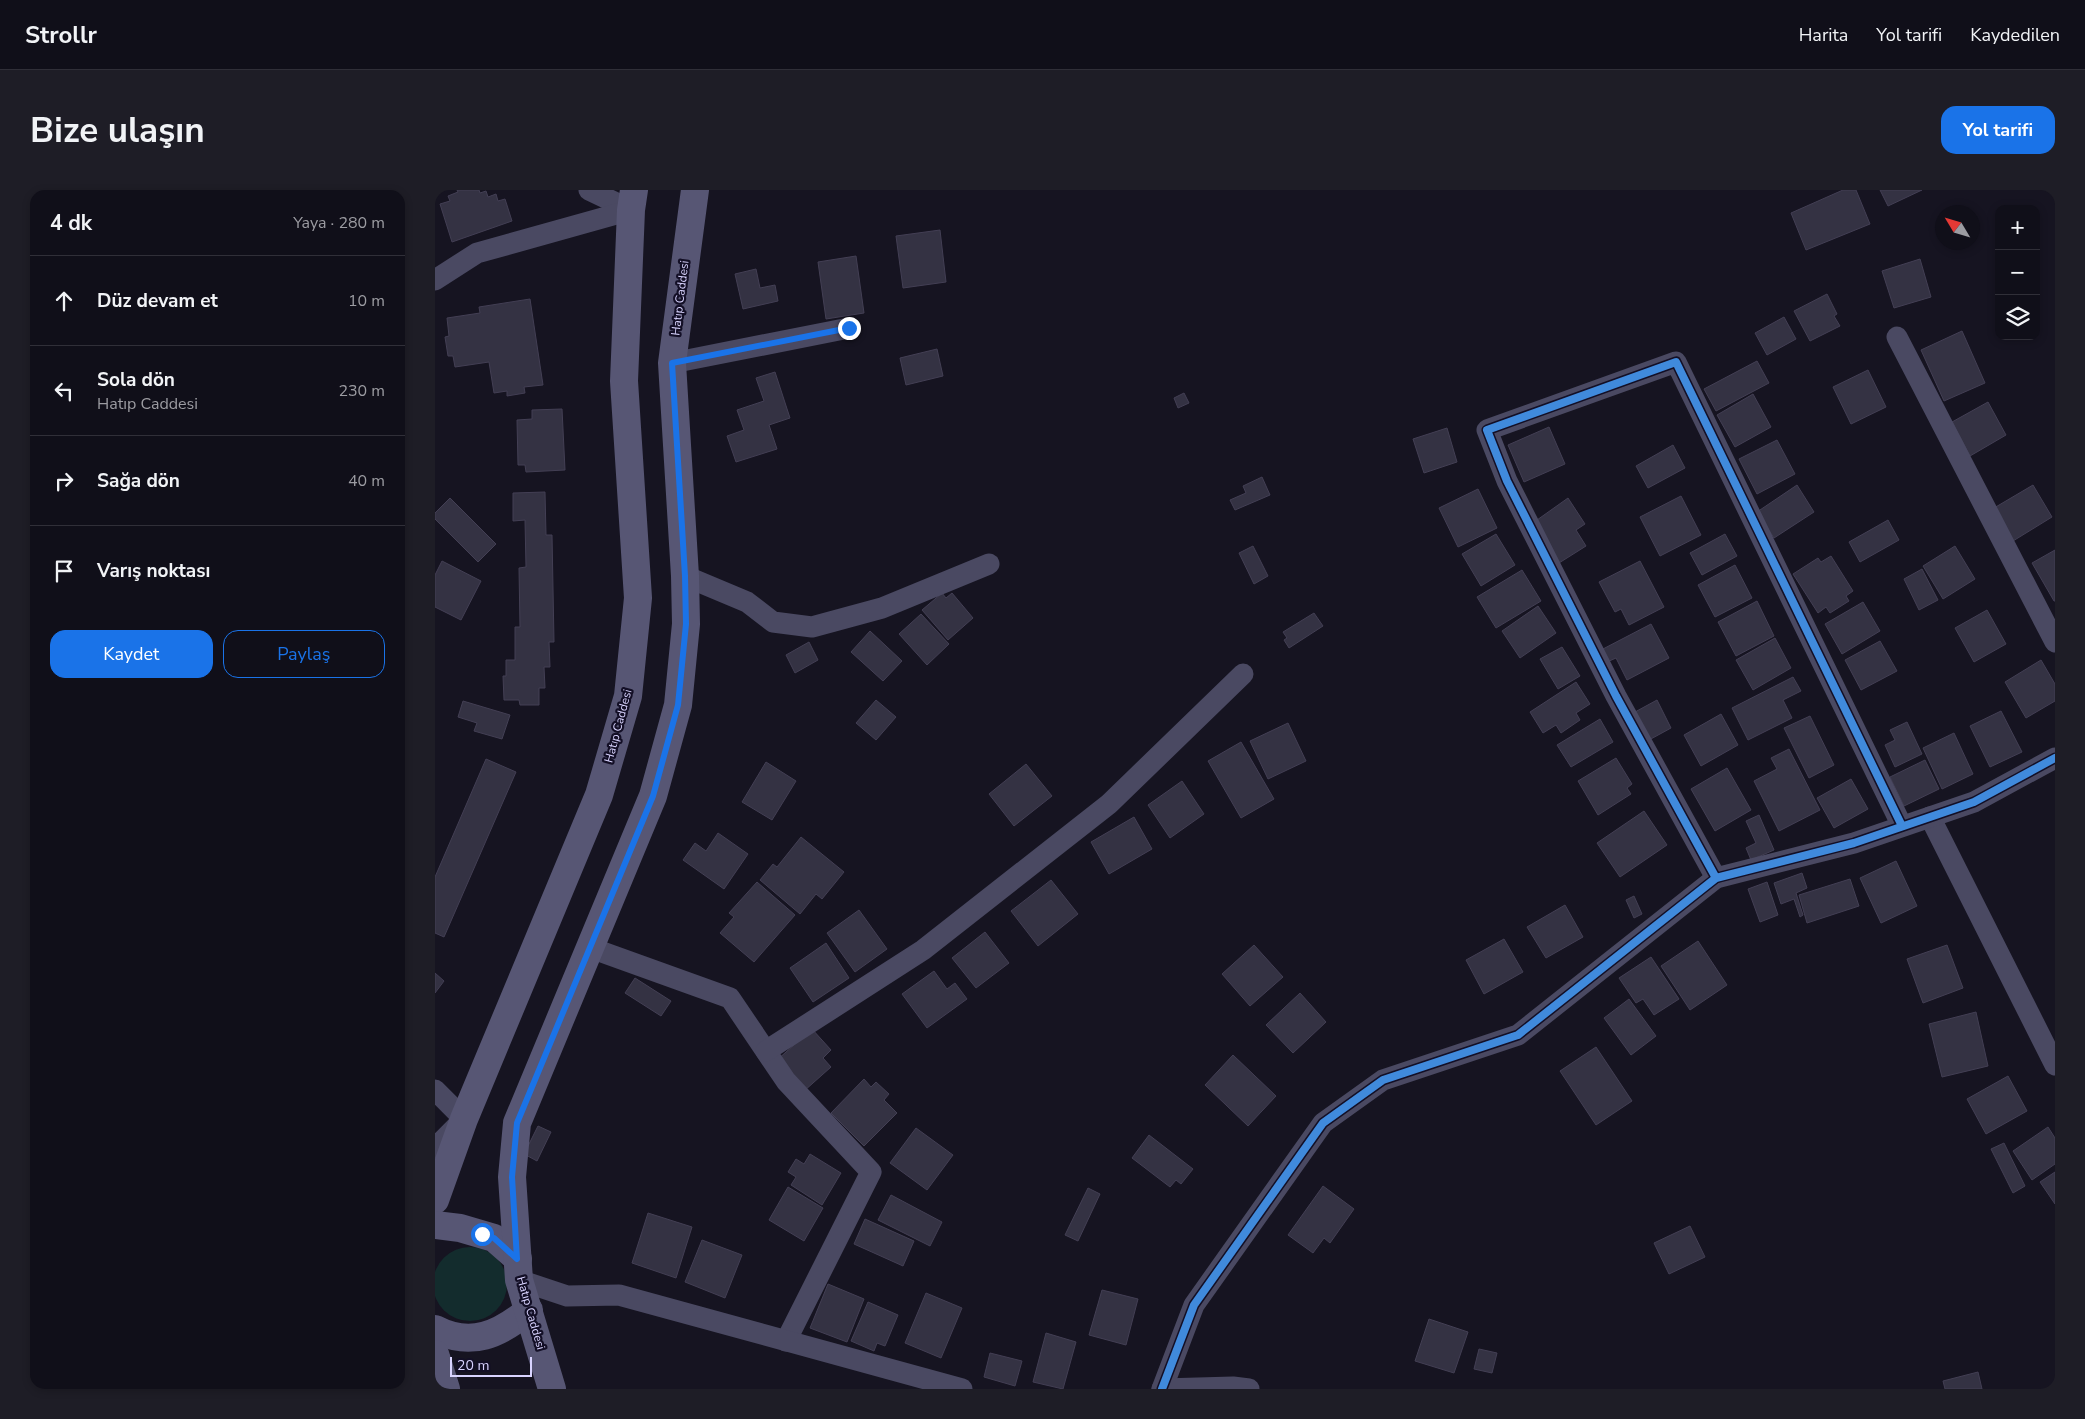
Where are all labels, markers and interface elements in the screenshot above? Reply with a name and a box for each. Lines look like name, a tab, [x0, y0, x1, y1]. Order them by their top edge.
text: Strollr	[25, 19, 97, 51]
text: Harita	[1799, 23, 1848, 47]
text: Yol tarifi	[1876, 23, 1942, 47]
text: Kaydedilen	[1970, 23, 2060, 47]
button: Yol tarifi	[1941, 106, 2055, 154]
text: Bize ulaşın	[30, 107, 205, 154]
north arrow	[1935, 205, 1980, 250]
map controls	[1995, 205, 2040, 340]
button: +	[1995, 205, 2040, 250]
text: 4 dk	[50, 209, 92, 237]
text: Yaya · 280 m	[293, 212, 385, 234]
button: −	[1995, 250, 2040, 295]
street label: Hatıp Caddesi	[667, 259, 693, 337]
icon: ahead	[50, 287, 78, 315]
text: Düz devam et	[97, 288, 218, 314]
text: 10 m	[348, 290, 385, 312]
button: layers	[1995, 295, 2040, 340]
route end	[838, 317, 861, 340]
text: Sola dön	[97, 367, 175, 393]
icon: left	[50, 377, 78, 405]
text: 230 m	[338, 380, 385, 402]
text: Hatıp Caddesi	[97, 393, 198, 415]
icon: right	[50, 467, 78, 495]
text: Sağa dön	[97, 468, 180, 494]
text: 40 m	[348, 470, 385, 492]
icon: arrive	[50, 557, 78, 585]
text: Varış noktası	[97, 558, 210, 584]
button: Kaydet	[50, 630, 213, 678]
button: Paylaş	[223, 630, 385, 678]
street label: Hatıp Caddesi	[600, 687, 636, 765]
route start	[471, 1223, 494, 1246]
street label: Hatıp Caddesi	[513, 1274, 549, 1352]
scale bar	[450, 1354, 533, 1377]
text: 20 m	[457, 1356, 489, 1375]

